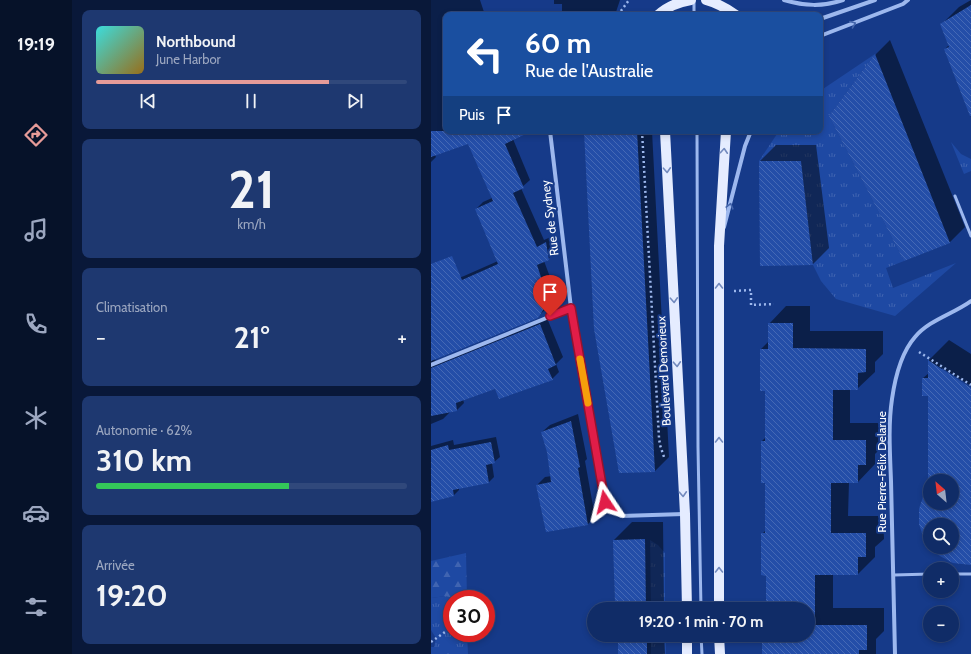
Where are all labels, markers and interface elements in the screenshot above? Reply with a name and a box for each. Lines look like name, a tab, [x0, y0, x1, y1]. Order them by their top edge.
one-way arrow	[849, 20, 856, 28]
text: 60 m	[525, 26, 591, 60]
icon: left	[459, 28, 511, 80]
text: 19:19	[17, 33, 55, 55]
text: Northbound	[156, 33, 236, 51]
text: June Harbor	[156, 51, 221, 67]
text: Rue de l'Australie	[525, 60, 653, 82]
icon: previous	[137, 90, 159, 112]
icon: pause	[240, 90, 262, 112]
icon: next	[344, 90, 366, 112]
icon: arrive	[493, 104, 515, 126]
text: Puis	[459, 106, 485, 124]
icon: directions	[22, 121, 50, 149]
one-way arrow	[720, 148, 728, 154]
text: 21	[228, 158, 275, 221]
one-way arrow	[663, 167, 671, 173]
street label: Rue de Sydney	[537, 179, 562, 257]
one-way arrow	[725, 203, 733, 209]
icon: music	[22, 216, 50, 244]
text: km/h	[237, 216, 266, 232]
pin	[533, 275, 567, 316]
icon: arrive	[539, 281, 561, 303]
one-way arrow	[715, 283, 723, 289]
one-way arrow	[669, 297, 678, 303]
text: Climatisation	[96, 299, 168, 315]
icon: phone	[22, 310, 50, 338]
street label: Boulevard Demorieux	[653, 315, 674, 426]
text: 21°	[234, 319, 269, 356]
text: −	[96, 324, 106, 351]
text: +	[397, 324, 407, 351]
one-way arrow	[673, 361, 681, 367]
icon: climate	[22, 404, 50, 432]
street label: Rue Pierre-Félix Delarue	[874, 411, 889, 533]
text: Autonomie · 62%	[96, 422, 192, 438]
one-way arrow	[715, 437, 723, 443]
text: 310 km	[96, 442, 192, 479]
north arrow	[923, 474, 959, 510]
map controls	[923, 474, 959, 642]
position arrow	[584, 481, 626, 523]
one-way arrow	[679, 491, 688, 497]
icon: car	[22, 499, 50, 527]
button: search	[923, 518, 959, 554]
text: Arrivée	[96, 557, 135, 573]
button: +	[923, 562, 959, 598]
one-way arrow	[715, 567, 723, 573]
text: 19:20	[96, 577, 168, 614]
speed limit sign: 30	[443, 590, 495, 642]
icon: filters	[22, 593, 50, 621]
button: −	[923, 606, 959, 642]
text: 19:20 · 1 min · 70 m	[639, 613, 763, 631]

